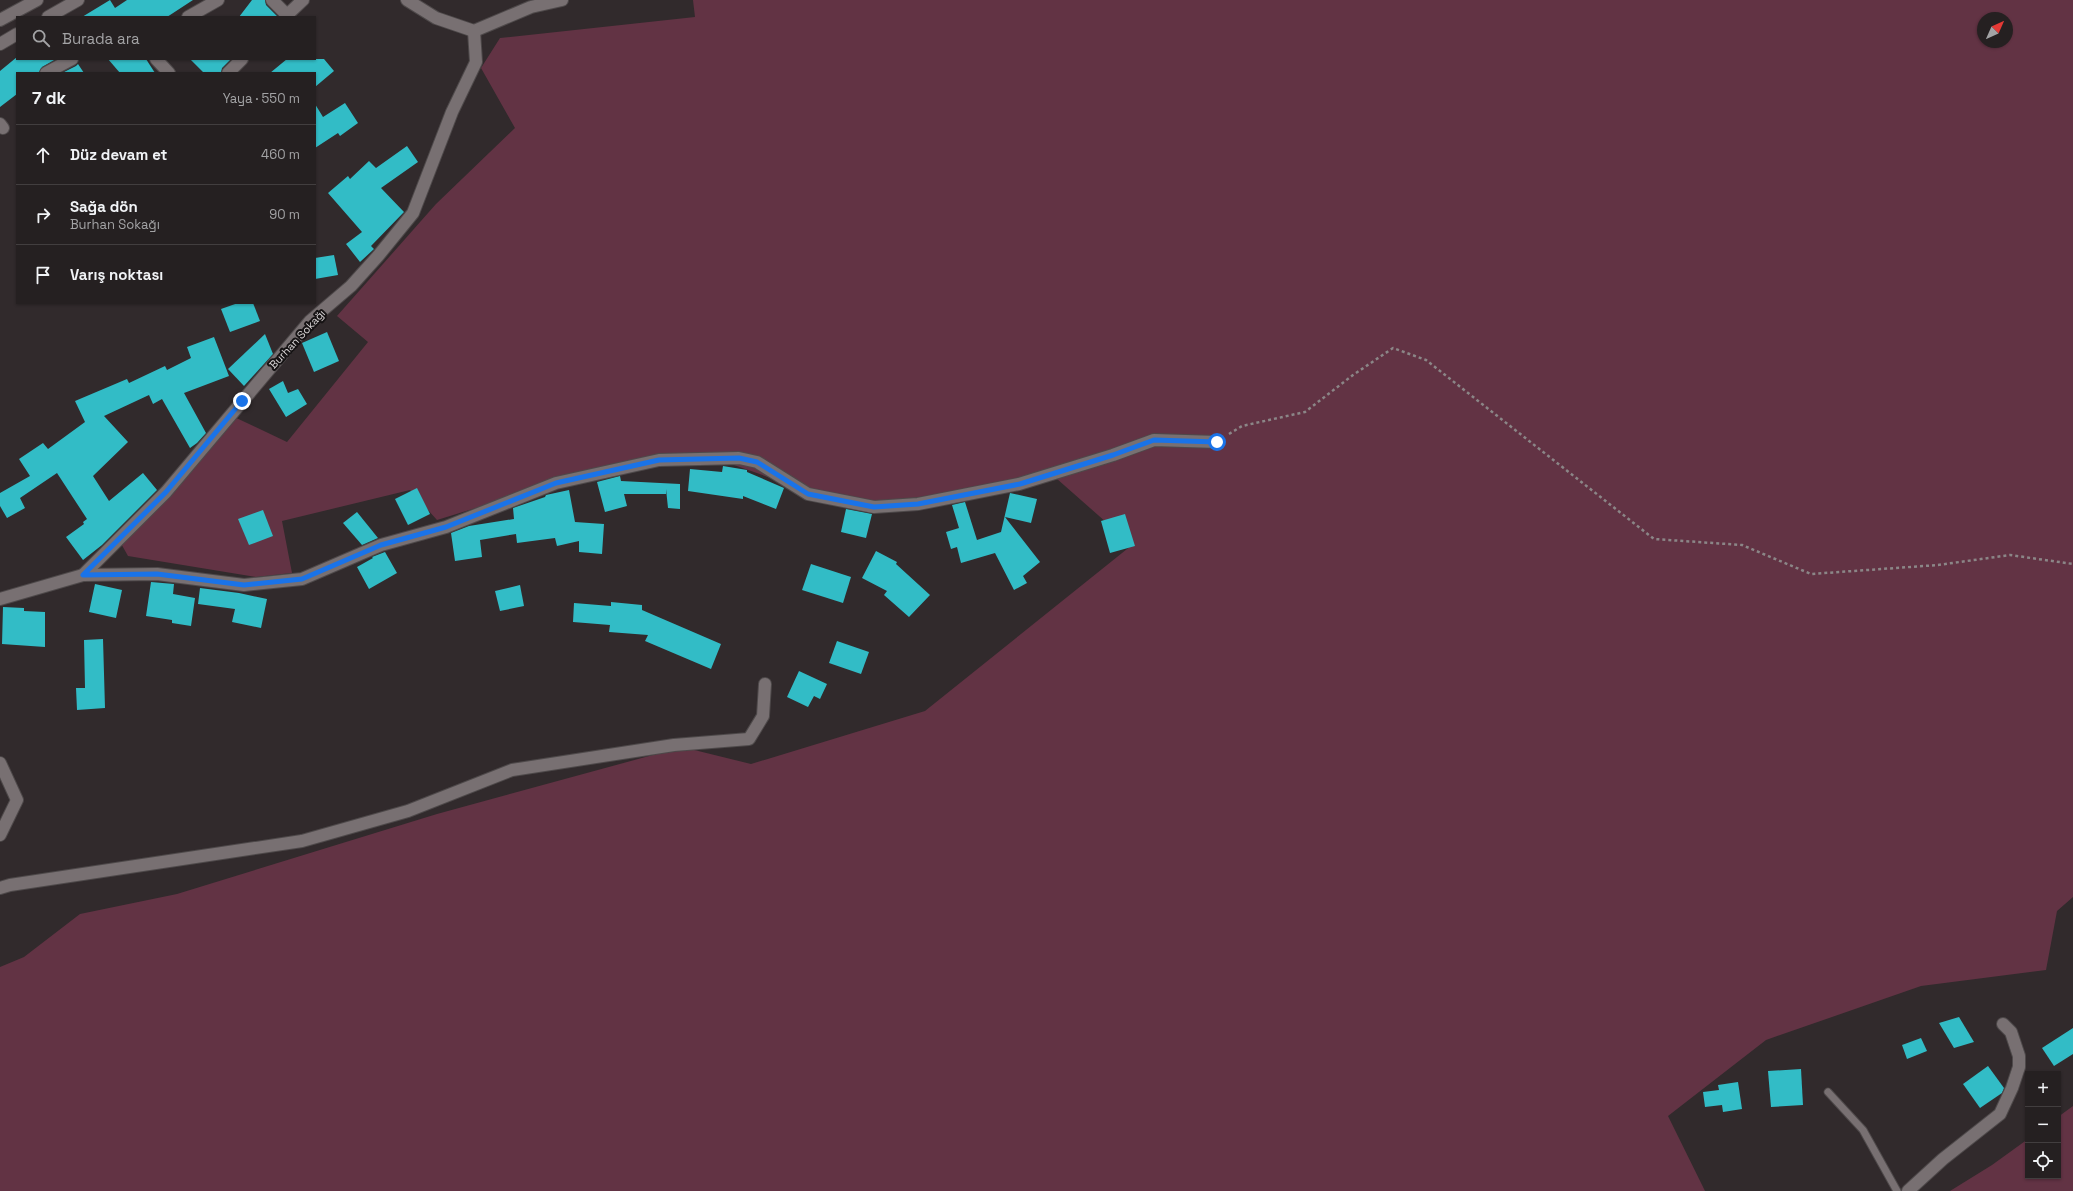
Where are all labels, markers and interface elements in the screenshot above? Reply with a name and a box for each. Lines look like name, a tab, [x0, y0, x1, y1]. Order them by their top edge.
north arrow	[1977, 12, 2013, 48]
search box	[16, 16, 316, 60]
icon: search	[30, 27, 52, 49]
text: Burada ara	[62, 29, 140, 48]
text: 7 dk	[32, 87, 66, 109]
text: Yaya · 550 m	[223, 90, 300, 107]
icon: ahead	[32, 144, 54, 166]
text: Düz devam et	[70, 145, 167, 164]
text: 460 m	[261, 146, 300, 163]
text: Sağa dön	[70, 197, 138, 216]
icon: right	[32, 204, 54, 226]
text: 90 m	[269, 206, 300, 223]
text: Burhan Sokağı	[70, 216, 160, 233]
icon: arrive	[32, 264, 54, 286]
text: Varış noktası	[70, 265, 163, 284]
street label: Burhan Sokağı	[266, 306, 328, 372]
route end	[233, 392, 251, 410]
route start	[1208, 433, 1226, 451]
map controls	[2025, 1071, 2061, 1179]
button: +	[2025, 1071, 2061, 1107]
button: −	[2025, 1107, 2061, 1143]
button: locate	[2025, 1143, 2061, 1179]

